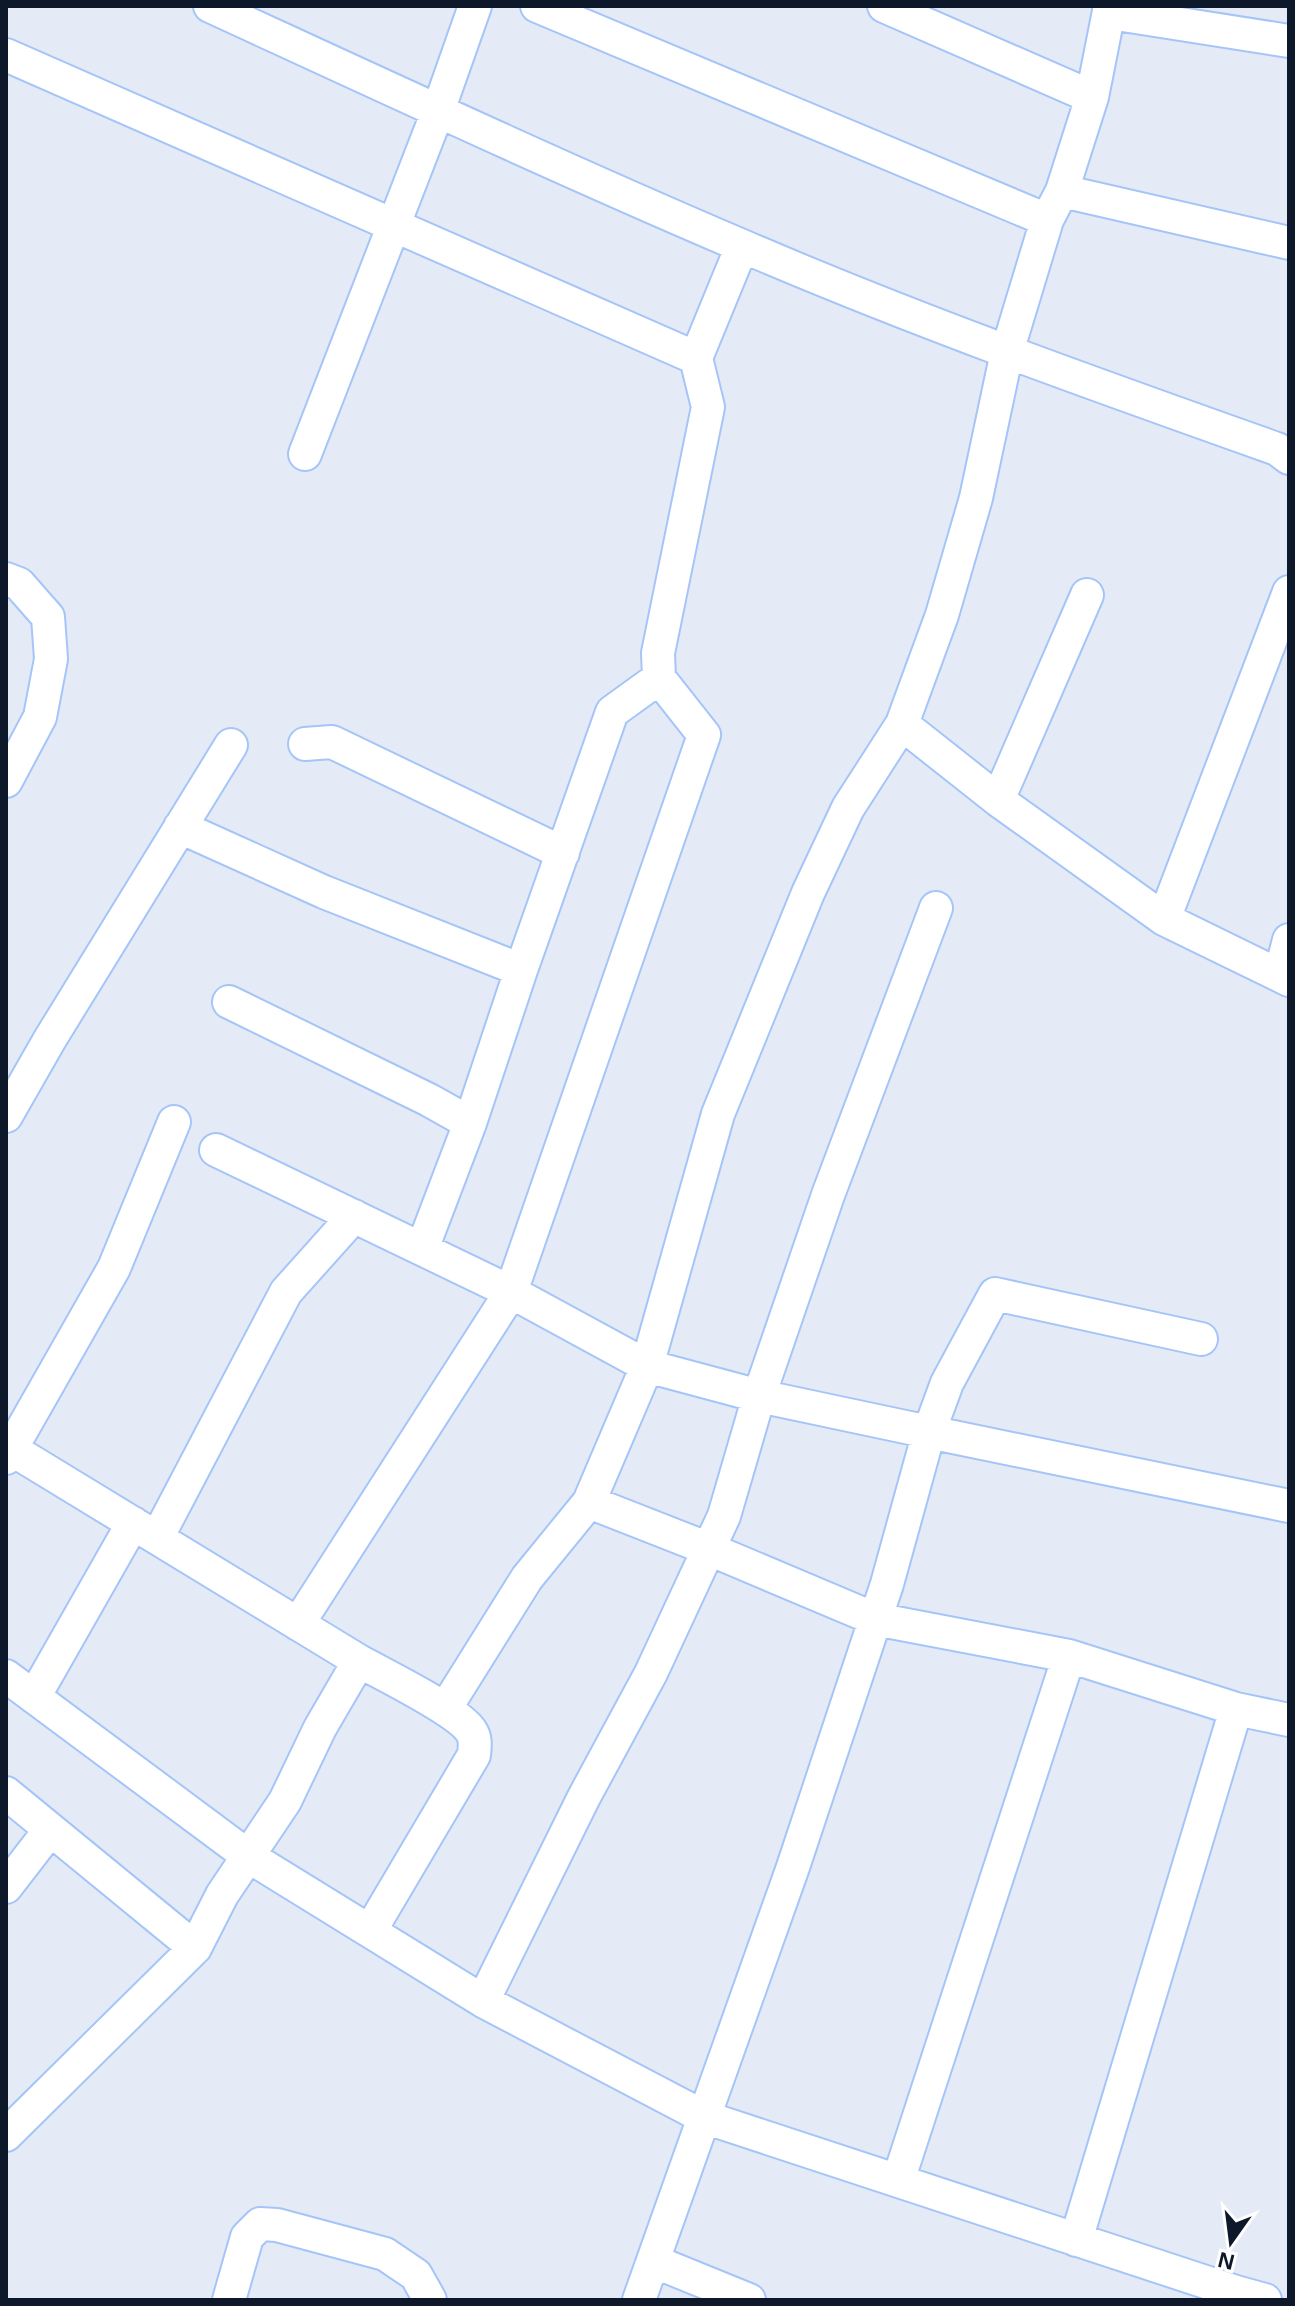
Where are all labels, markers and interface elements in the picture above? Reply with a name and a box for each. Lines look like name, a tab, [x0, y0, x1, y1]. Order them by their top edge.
north arrow	[1191, 2202, 1271, 2282]
text: N	[1216, 2247, 1237, 2275]

